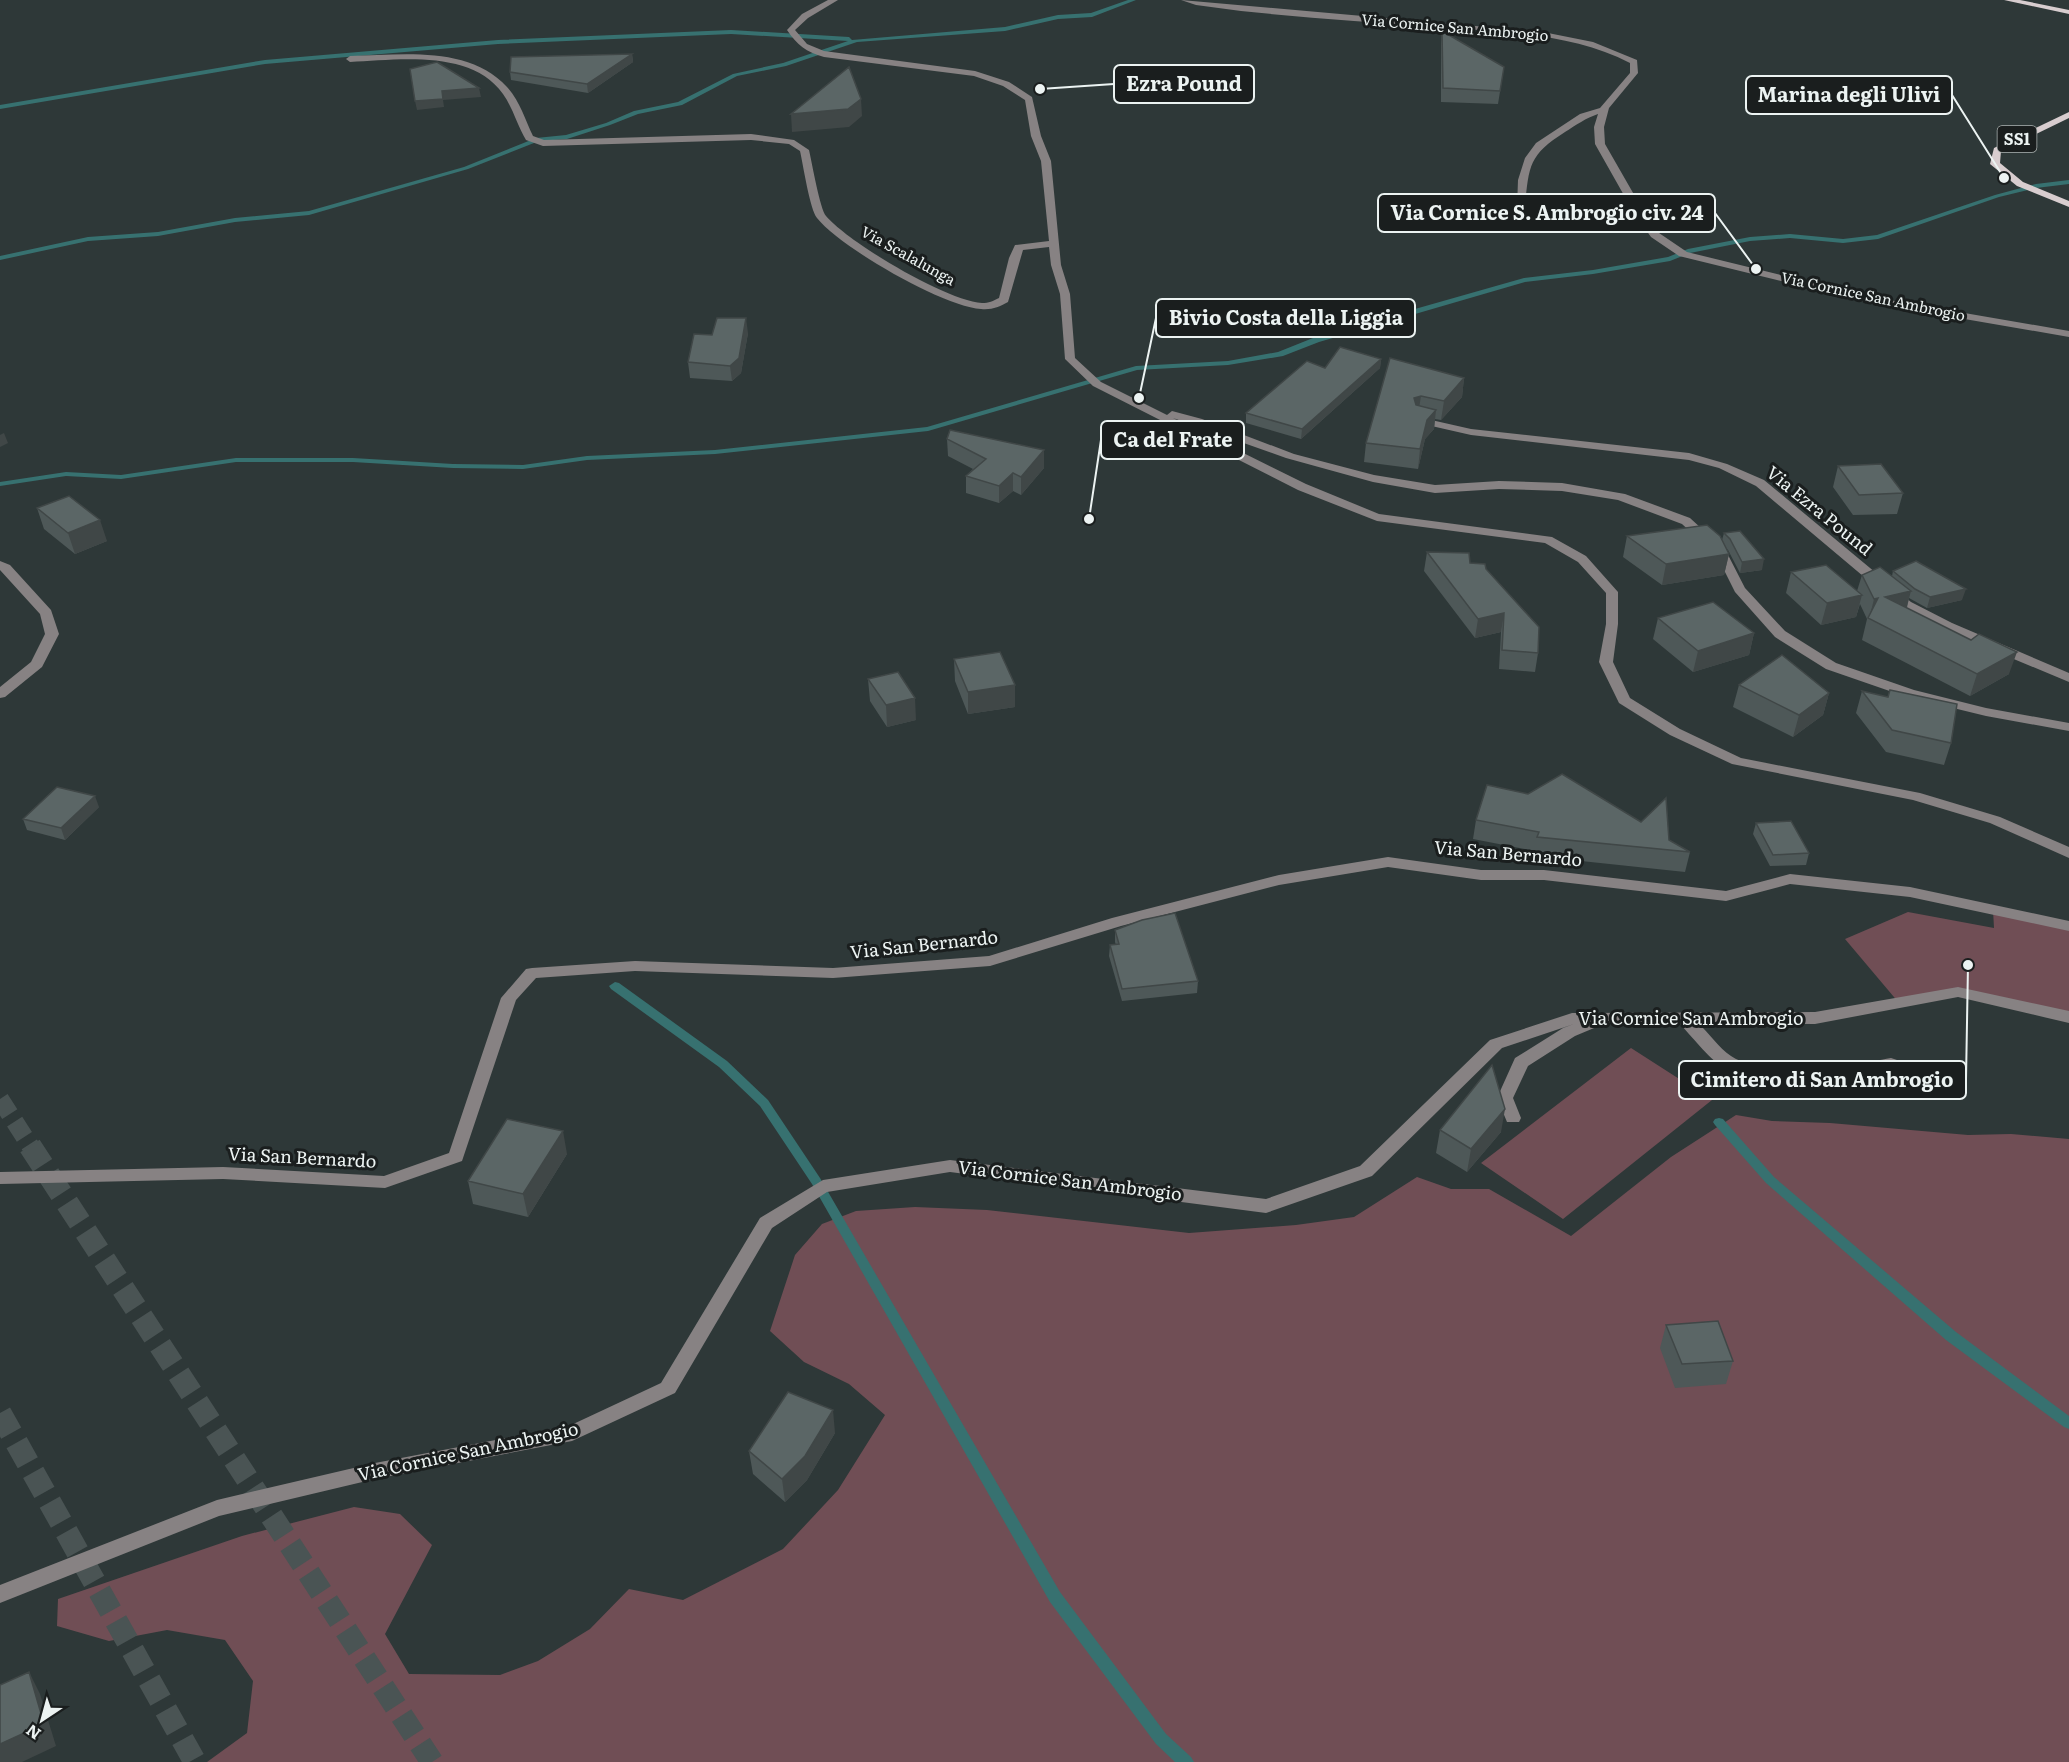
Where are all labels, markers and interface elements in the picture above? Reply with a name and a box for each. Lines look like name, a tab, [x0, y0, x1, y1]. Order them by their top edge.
street label: Via Cornice San Ambrogio	[1361, 7, 1550, 46]
callout: Ezra Pound	[1114, 65, 1254, 103]
text: Ezra Pound	[1126, 67, 1242, 97]
callout: Marina degli Ulivi	[1746, 76, 1952, 114]
text: Marina degli Ulivi	[1758, 78, 1940, 108]
road number: SS1	[1998, 126, 2036, 152]
callout: Via Cornice S. Ambrogio civ. 24	[1378, 194, 1715, 232]
text: Via Cornice S. Ambrogio civ. 24	[1390, 196, 1704, 226]
street label: Via Scalalunga	[857, 219, 961, 291]
street label: Via Cornice San Ambrogio	[1779, 265, 1968, 326]
callout: Bivio Costa della Liggia	[1156, 299, 1415, 337]
text: Bivio Costa della Liggia	[1169, 301, 1404, 331]
callout: Ca del Frate	[1101, 421, 1244, 459]
text: Ca del Frate	[1113, 423, 1233, 453]
street label: Via Ezra Pound	[1761, 458, 1879, 561]
street label: Via San Bernardo	[1433, 833, 1583, 872]
street label: Via San Bernardo	[849, 922, 999, 965]
street label: Via Cornice San Ambrogio	[1578, 1004, 1804, 1031]
callout: Cimitero di San Ambrogio	[1679, 1061, 1966, 1099]
text: Cimitero di San Ambrogio	[1691, 1063, 1953, 1093]
street label: Via San Bernardo	[227, 1139, 377, 1174]
street label: Via Cornice San Ambrogio	[957, 1152, 1184, 1207]
street label: Via Cornice San Ambrogio	[355, 1414, 581, 1487]
north arrow	[12, 1690, 72, 1750]
text: N	[20, 1719, 45, 1747]

